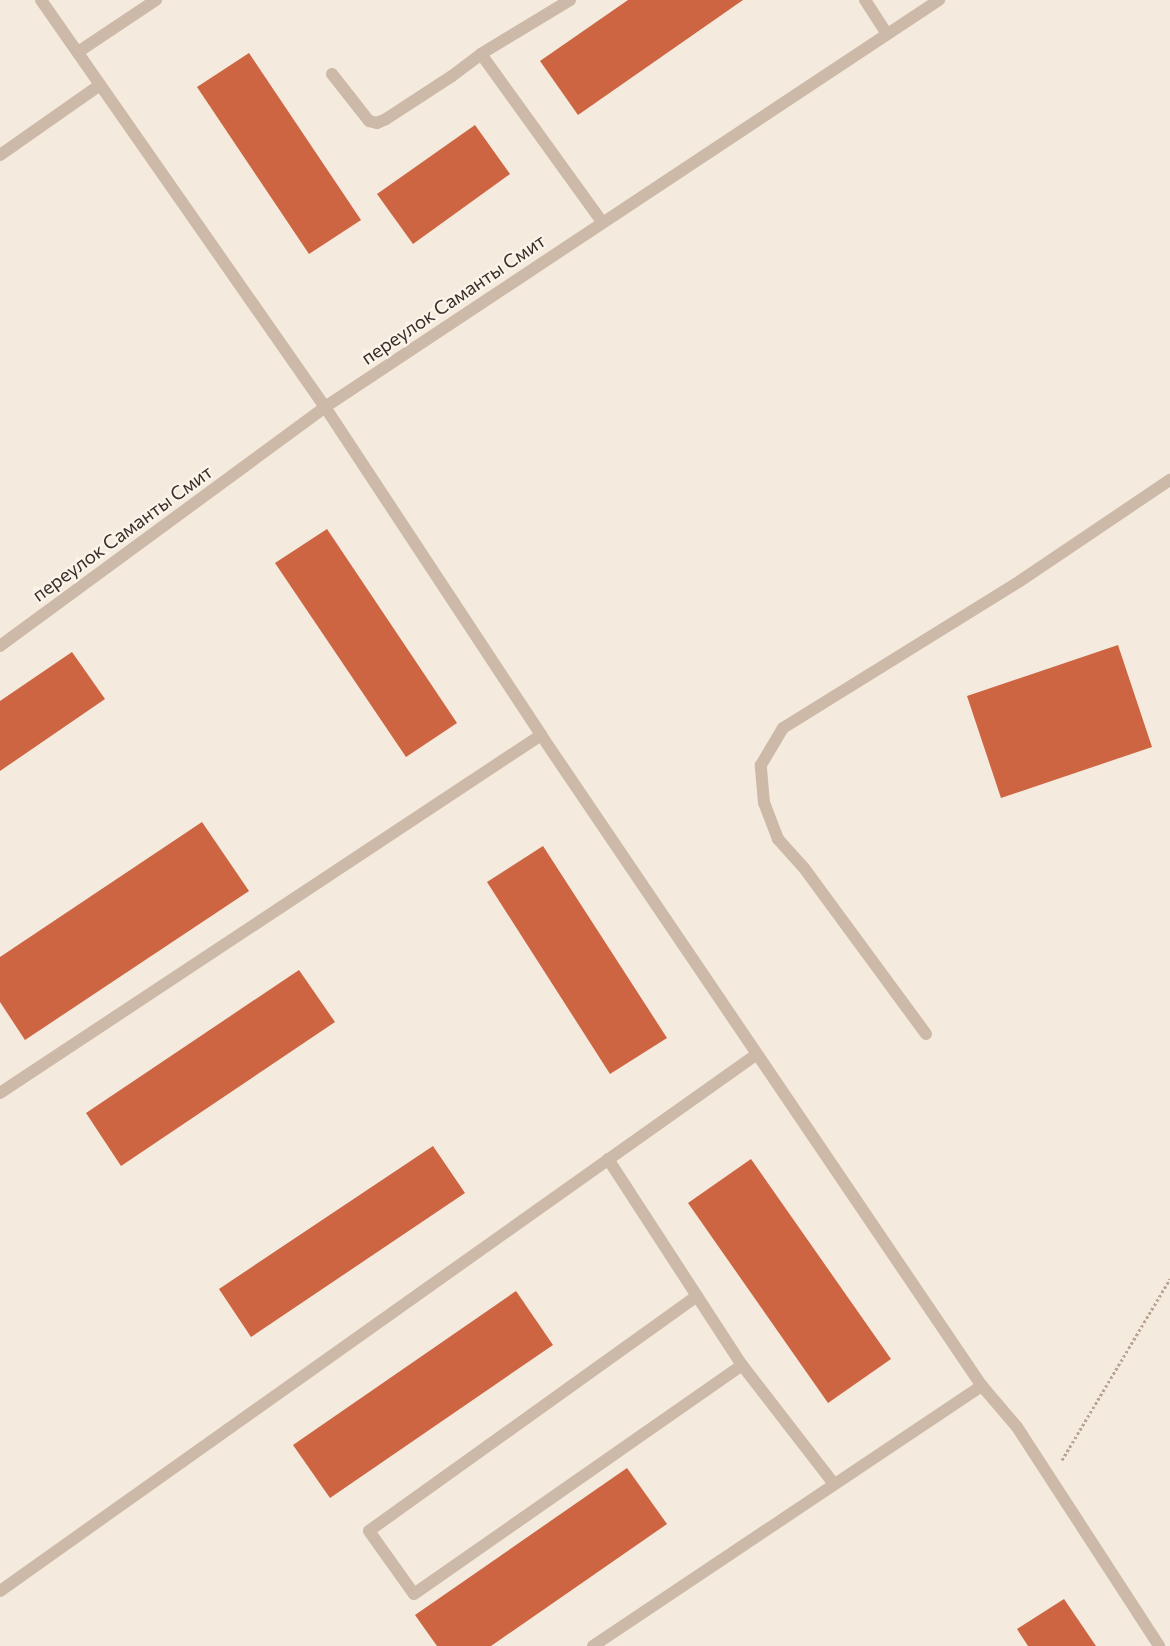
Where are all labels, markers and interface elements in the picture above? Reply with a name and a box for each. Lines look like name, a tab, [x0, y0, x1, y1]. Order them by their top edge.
street label: переулок Саманты Смит	[357, 229, 549, 369]
street label: переулок Саманты Смит	[28, 460, 216, 606]

